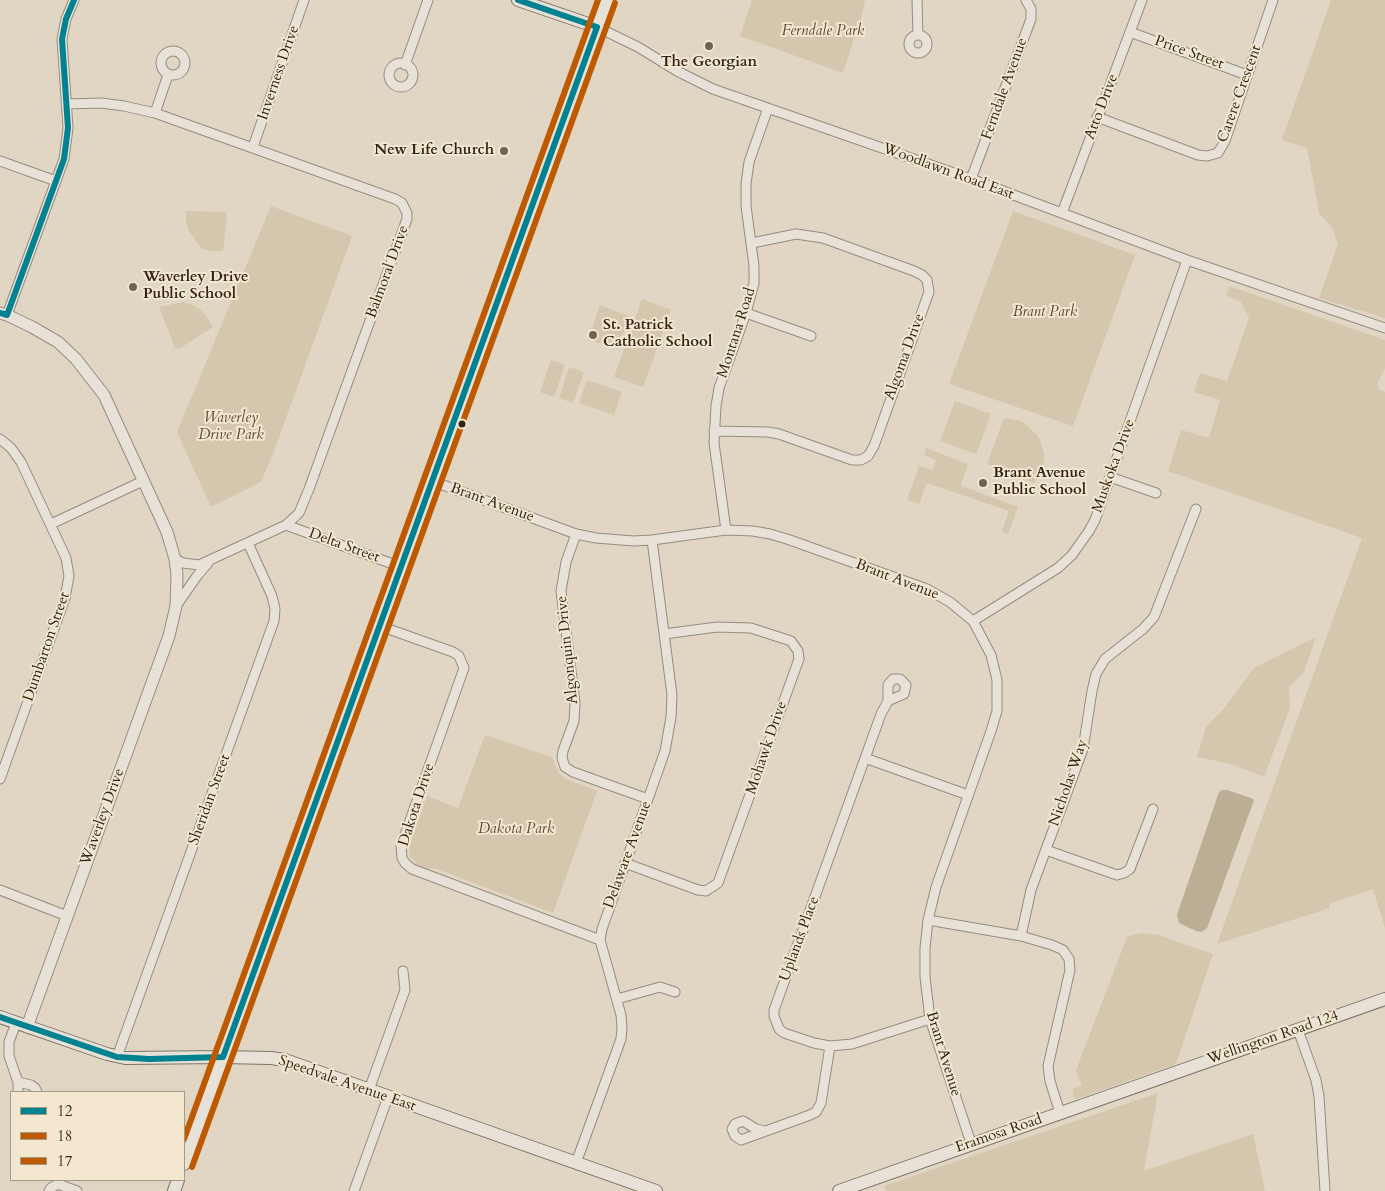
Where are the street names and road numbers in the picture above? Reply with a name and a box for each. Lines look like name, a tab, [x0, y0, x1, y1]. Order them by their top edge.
street label: Inverness Drive	[254, 23, 304, 123]
street label: Price Street	[1152, 32, 1226, 74]
street label: Ferndale Avenue	[978, 36, 1032, 142]
street label: Carere Crescent	[1214, 43, 1266, 145]
street label: Atto Drive	[1081, 72, 1123, 142]
street label: Woodlawn Road East	[880, 140, 1016, 204]
street label: Balmoral Drive	[363, 223, 413, 321]
street label: Montana Road	[714, 286, 760, 380]
street label: Algoma Drive	[881, 311, 929, 403]
street label: Muskoka Drive	[1089, 417, 1139, 515]
street label: Brant Avenue	[448, 479, 536, 527]
street label: Delta Street	[306, 525, 382, 567]
street label: Brant Avenue	[853, 556, 941, 604]
street label: Dumbarton Street	[20, 590, 74, 704]
street label: Algonquin Drive	[553, 595, 583, 705]
street label: Mohawk Drive	[743, 699, 791, 797]
street label: Nicholas Way	[1046, 737, 1092, 829]
street label: Sheridan Street	[185, 752, 235, 848]
street label: Dakota Drive	[395, 761, 439, 849]
street label: Waverley Drive	[77, 766, 129, 868]
street label: Delaware Avenue	[600, 799, 656, 911]
street label: Uplands Place	[776, 894, 824, 984]
street label: Wellington Road 124	[1205, 1007, 1341, 1069]
street label: Brant Avenue	[922, 1009, 964, 1099]
street label: Speedvale Avenue East	[276, 1052, 418, 1116]
street label: Eramosa Road	[953, 1111, 1045, 1157]

